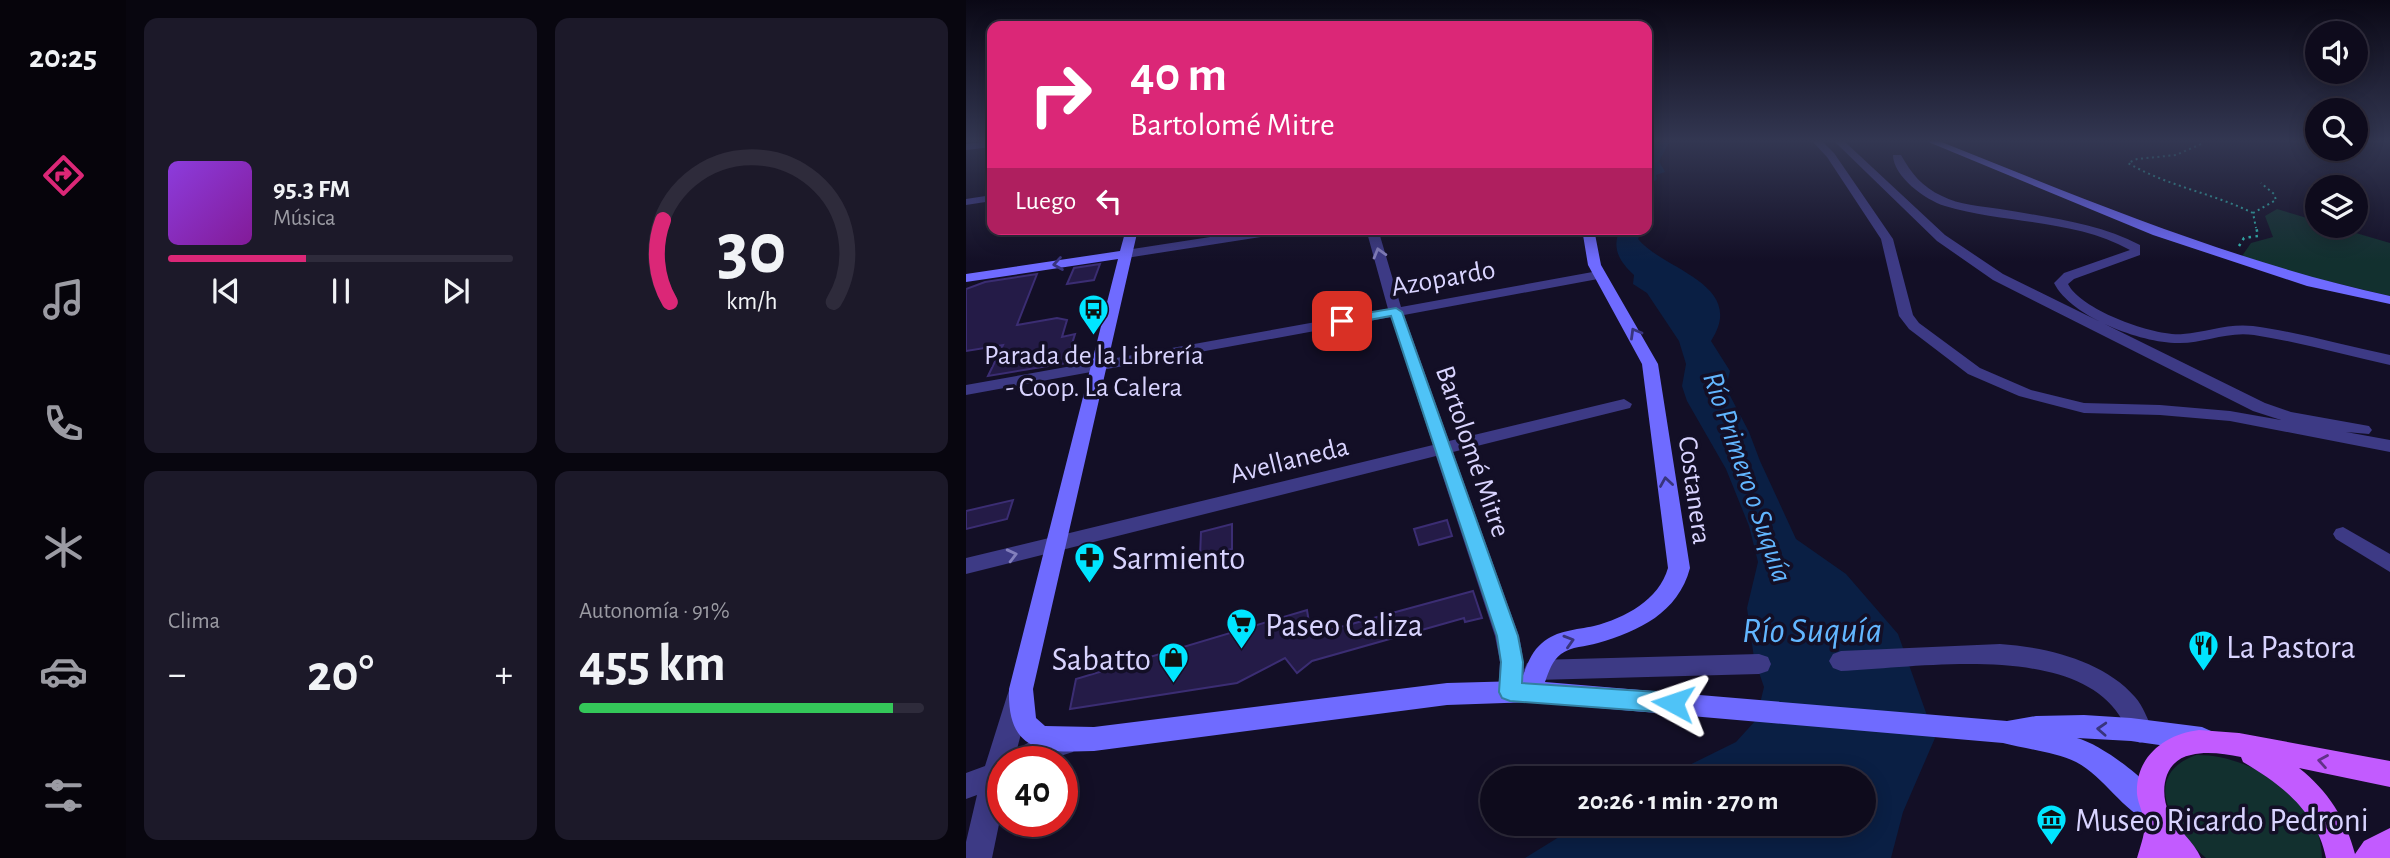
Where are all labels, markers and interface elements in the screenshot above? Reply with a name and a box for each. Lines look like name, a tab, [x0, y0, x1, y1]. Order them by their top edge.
map controls	[2305, 21, 2368, 238]
button: sound	[2305, 21, 2368, 84]
text: 20:25	[29, 41, 97, 73]
icon: right	[1015, 49, 1106, 140]
text: 40 m	[1130, 51, 1227, 100]
button: search	[2305, 98, 2368, 161]
text: Bartolomé Mitre	[1130, 109, 1335, 141]
icon: directions	[39, 151, 88, 200]
button: layers	[2305, 175, 2368, 238]
text: 95.3 FM	[273, 176, 350, 202]
icon: left	[1090, 182, 1128, 220]
text: Luego	[1015, 188, 1076, 214]
text: Música	[273, 207, 336, 230]
text: 30	[717, 214, 786, 287]
one-way arrow	[1373, 247, 1387, 259]
one-way arrow	[1052, 256, 1064, 271]
street label: Azopardo	[1389, 256, 1498, 302]
icon: previous	[207, 272, 245, 310]
icon: pause	[322, 272, 360, 310]
icon: next	[437, 272, 475, 310]
icon: music	[39, 275, 88, 324]
text: km/h	[726, 289, 777, 314]
pin	[1312, 291, 1372, 351]
bus stop icon: Parada de la Librería - Coop. La Calera	[1077, 293, 1111, 337]
icon: arrive	[1323, 302, 1361, 340]
one-way arrow	[1630, 327, 1643, 340]
place label: Parada de la Librería - Coop. La Calera	[984, 342, 1204, 402]
street label: Bartolomé Mitre	[1430, 362, 1514, 541]
water label: Río Primero o Suquía	[1697, 368, 1797, 586]
icon: phone	[39, 399, 88, 448]
street label: Avellaneda	[1227, 433, 1352, 489]
street label: Costanera	[1673, 434, 1715, 546]
one-way arrow	[1659, 476, 1674, 488]
icon: climate	[39, 523, 88, 572]
pharmacy icon: Sarmiento	[1072, 540, 1106, 584]
place label: Sarmiento	[1112, 543, 1245, 576]
one-way arrow	[1006, 548, 1018, 563]
text: Autonomía · 91%	[579, 600, 730, 623]
supermarket icon: Paseo Caliza	[1225, 607, 1259, 651]
text: Clima	[168, 610, 220, 633]
place label: Paseo Caliza	[1265, 610, 1423, 643]
water label: Río Suquía	[1742, 612, 1882, 649]
restaurant icon: La Pastora	[2186, 629, 2220, 673]
place label: La Pastora	[2226, 632, 2356, 665]
one-way arrow	[1563, 634, 1575, 649]
text: 455 km	[579, 638, 726, 690]
shop icon: Sabatto	[1157, 641, 1191, 685]
place label: Sabatto	[1052, 644, 1151, 677]
icon: car	[39, 647, 88, 696]
text: 20°	[307, 648, 374, 700]
text: −	[168, 656, 186, 694]
text: +	[495, 656, 513, 694]
position arrow	[1636, 666, 1710, 740]
one-way arrow	[2096, 722, 2107, 737]
speed limit sign: 40	[987, 746, 1078, 837]
one-way arrow	[2317, 754, 2329, 769]
icon: filters	[39, 771, 88, 820]
text: 20:26 · 1 min · 270 m	[1578, 788, 1778, 814]
museum icon: Museo Ricardo Pedroni	[2035, 802, 2069, 846]
place label: Museo Ricardo Pedroni	[2075, 805, 2369, 838]

